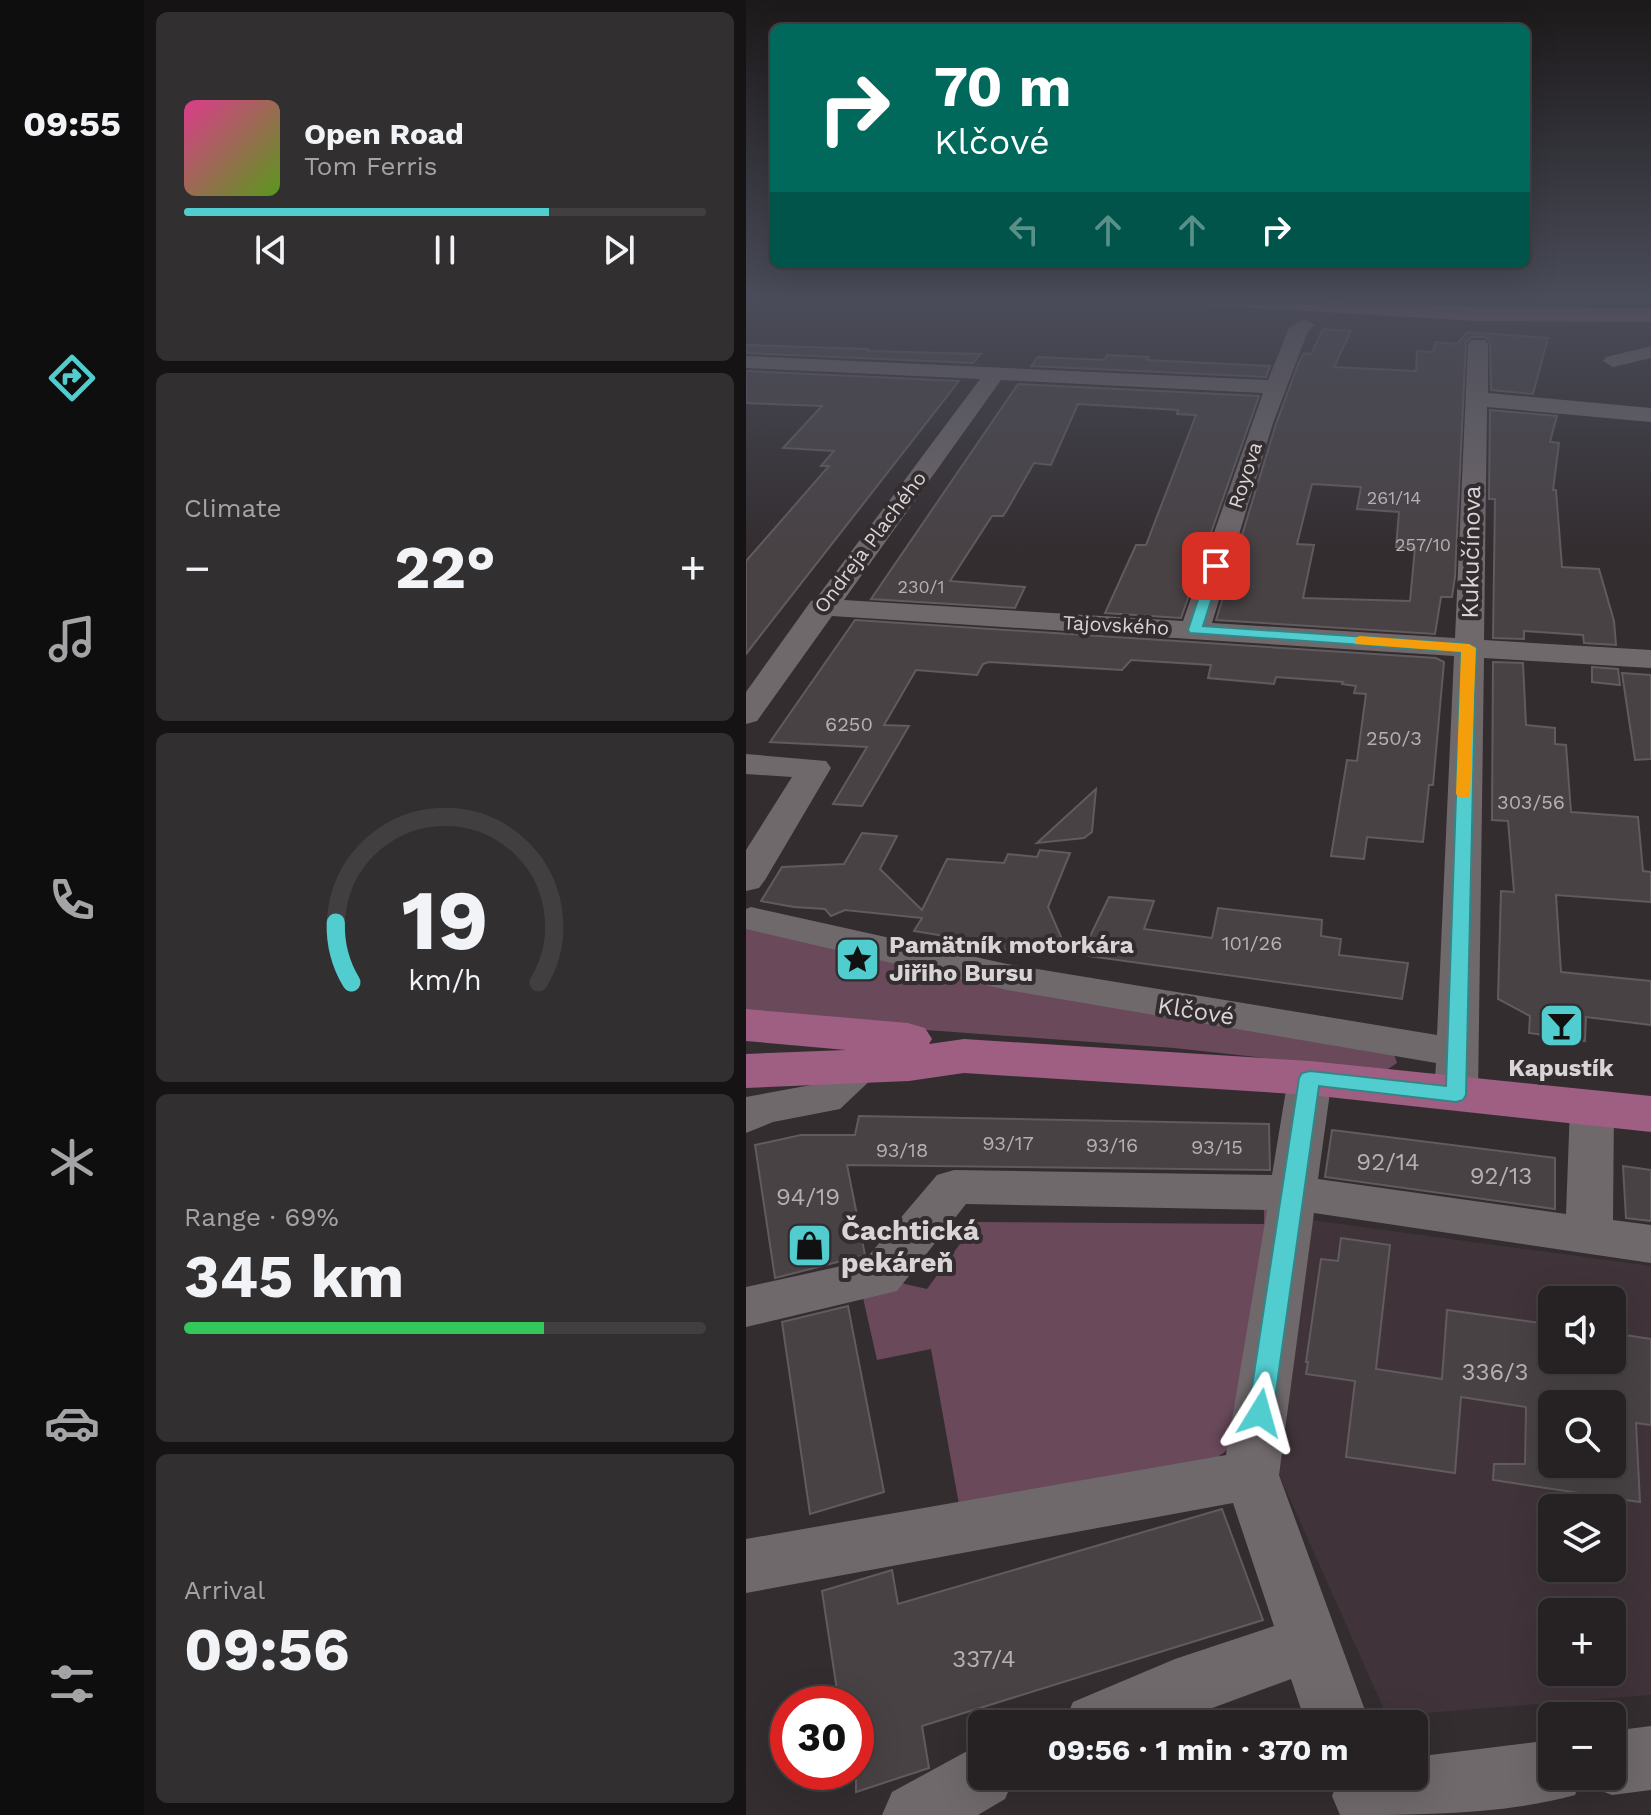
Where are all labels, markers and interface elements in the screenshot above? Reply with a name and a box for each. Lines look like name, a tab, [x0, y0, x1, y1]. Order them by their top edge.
text: 70 m	[934, 54, 1071, 120]
icon: right	[802, 56, 906, 160]
text: 09:55	[23, 103, 121, 145]
text: Open Road	[304, 116, 464, 151]
text: Klčové	[934, 121, 1050, 163]
text: Tom Ferris	[304, 151, 437, 181]
icon: left	[1002, 208, 1046, 252]
icon: ahead	[1086, 208, 1130, 252]
icon: ahead	[1170, 208, 1214, 252]
icon: right	[1254, 208, 1298, 252]
icon: previous	[249, 228, 293, 272]
icon: pause	[423, 228, 467, 272]
icon: next	[597, 228, 641, 272]
icon: directions	[44, 350, 100, 406]
street label: Royova	[1223, 439, 1267, 511]
street label: Ondreja Plachého	[809, 466, 931, 618]
street label: Kukučínova	[1456, 485, 1486, 619]
house number: 261/14	[1367, 487, 1421, 508]
text: Climate	[184, 493, 282, 523]
text: 22°	[394, 532, 496, 603]
pin	[1182, 532, 1250, 600]
house number: 257/10	[1395, 534, 1451, 555]
text: −	[184, 542, 211, 594]
text: +	[679, 542, 706, 594]
icon: arrive	[1194, 544, 1238, 588]
house number: 230/1	[898, 576, 944, 597]
street label: Tajovského	[1062, 610, 1170, 640]
icon: music	[44, 611, 100, 667]
house number: 6250	[825, 712, 873, 736]
house number: 250/3	[1366, 726, 1422, 750]
house number: 303/56	[1497, 790, 1565, 814]
icon: phone	[44, 872, 100, 928]
text: 19	[401, 872, 489, 969]
place label: Pamätník motorkára Jiřiho Bursu	[889, 931, 1134, 987]
house number: 101/26	[1222, 931, 1282, 955]
place icon: Pamätník motorkára Jiřiho Bursu	[834, 935, 882, 983]
text: km/h	[408, 964, 482, 998]
street label: Klčové	[1156, 991, 1236, 1031]
bar icon: Kapustík	[1537, 1002, 1585, 1050]
place label: Kapustík	[1508, 1054, 1614, 1082]
house number: 93/17	[982, 1131, 1034, 1155]
house number: 93/16	[1086, 1133, 1138, 1157]
icon: climate	[44, 1134, 100, 1190]
house number: 93/15	[1191, 1135, 1243, 1159]
house number: 93/18	[876, 1138, 928, 1162]
house number: 92/14	[1356, 1148, 1420, 1176]
house number: 92/13	[1470, 1162, 1532, 1190]
house number: 94/19	[776, 1183, 840, 1211]
text: Range · 69%	[184, 1202, 339, 1232]
place label: Čachtická pekáreň	[841, 1214, 980, 1279]
shop icon: Čachtická pekáreň	[786, 1222, 834, 1270]
text: 345 km	[184, 1241, 404, 1312]
map controls	[1538, 1286, 1626, 1790]
button: sound	[1538, 1286, 1626, 1374]
house number: 336/3	[1461, 1358, 1529, 1386]
position arrow	[1218, 1371, 1302, 1455]
button: search	[1538, 1390, 1626, 1478]
icon: car	[44, 1395, 100, 1451]
button: layers	[1538, 1494, 1626, 1582]
text: Arrival	[184, 1575, 265, 1605]
button: +	[1538, 1598, 1626, 1686]
text: 09:56	[184, 1614, 350, 1685]
house number: 337/4	[952, 1645, 1016, 1673]
icon: filters	[44, 1656, 100, 1712]
speed limit sign: 30	[770, 1686, 874, 1790]
button: −	[1538, 1702, 1626, 1790]
text: 09:56 · 1 min · 370 m	[1048, 1732, 1348, 1767]

